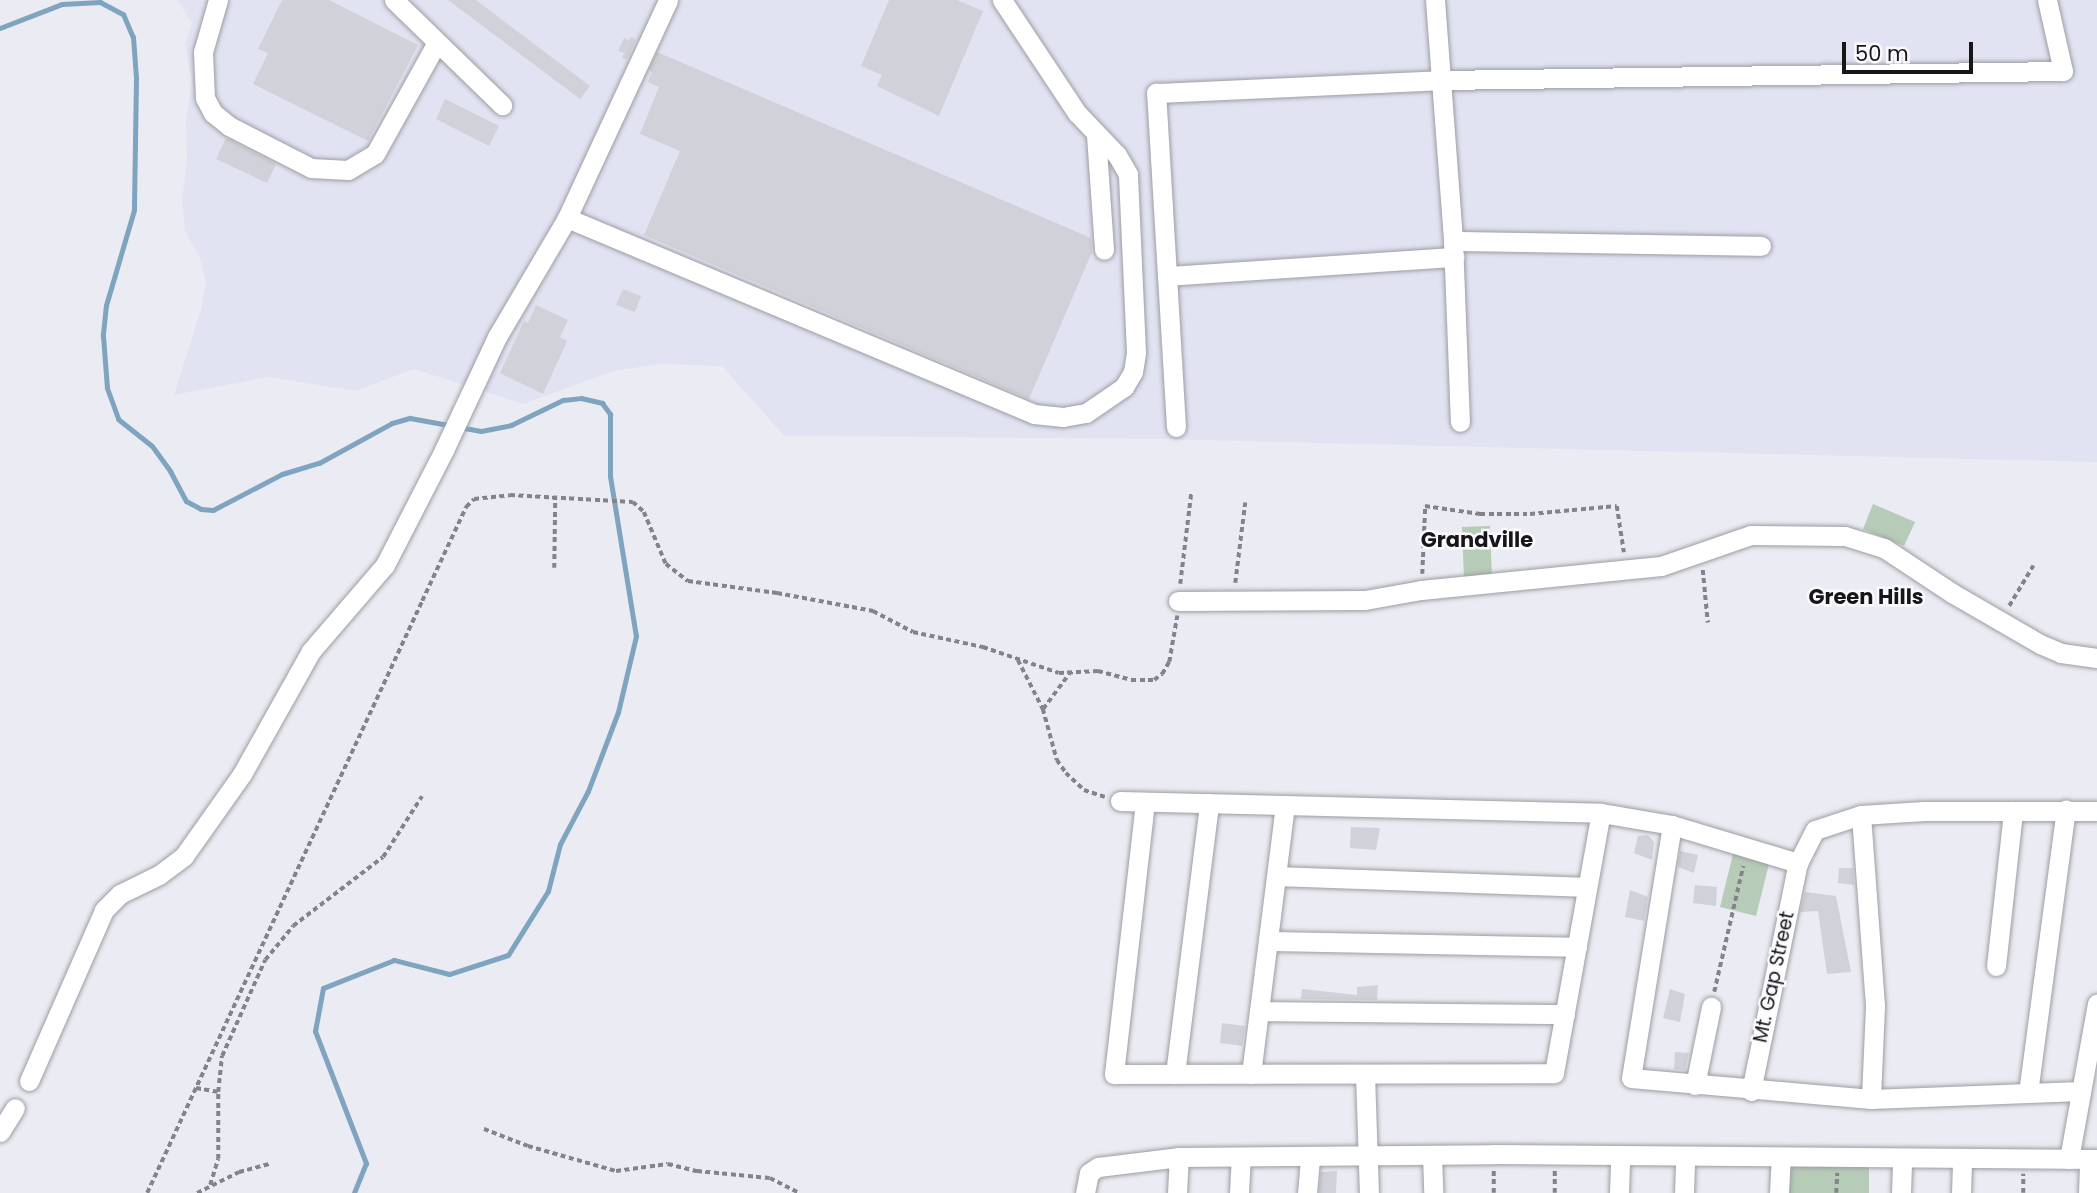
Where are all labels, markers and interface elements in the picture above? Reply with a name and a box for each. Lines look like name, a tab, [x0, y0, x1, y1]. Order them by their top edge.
scale bar	[1845, 28, 1976, 72]
text: 50 m	[1855, 39, 1909, 68]
district label: Grandville	[1421, 527, 1533, 553]
district label: Green Hills	[1808, 584, 1924, 610]
street label: Mt. Gap Street	[1749, 909, 1799, 1045]

